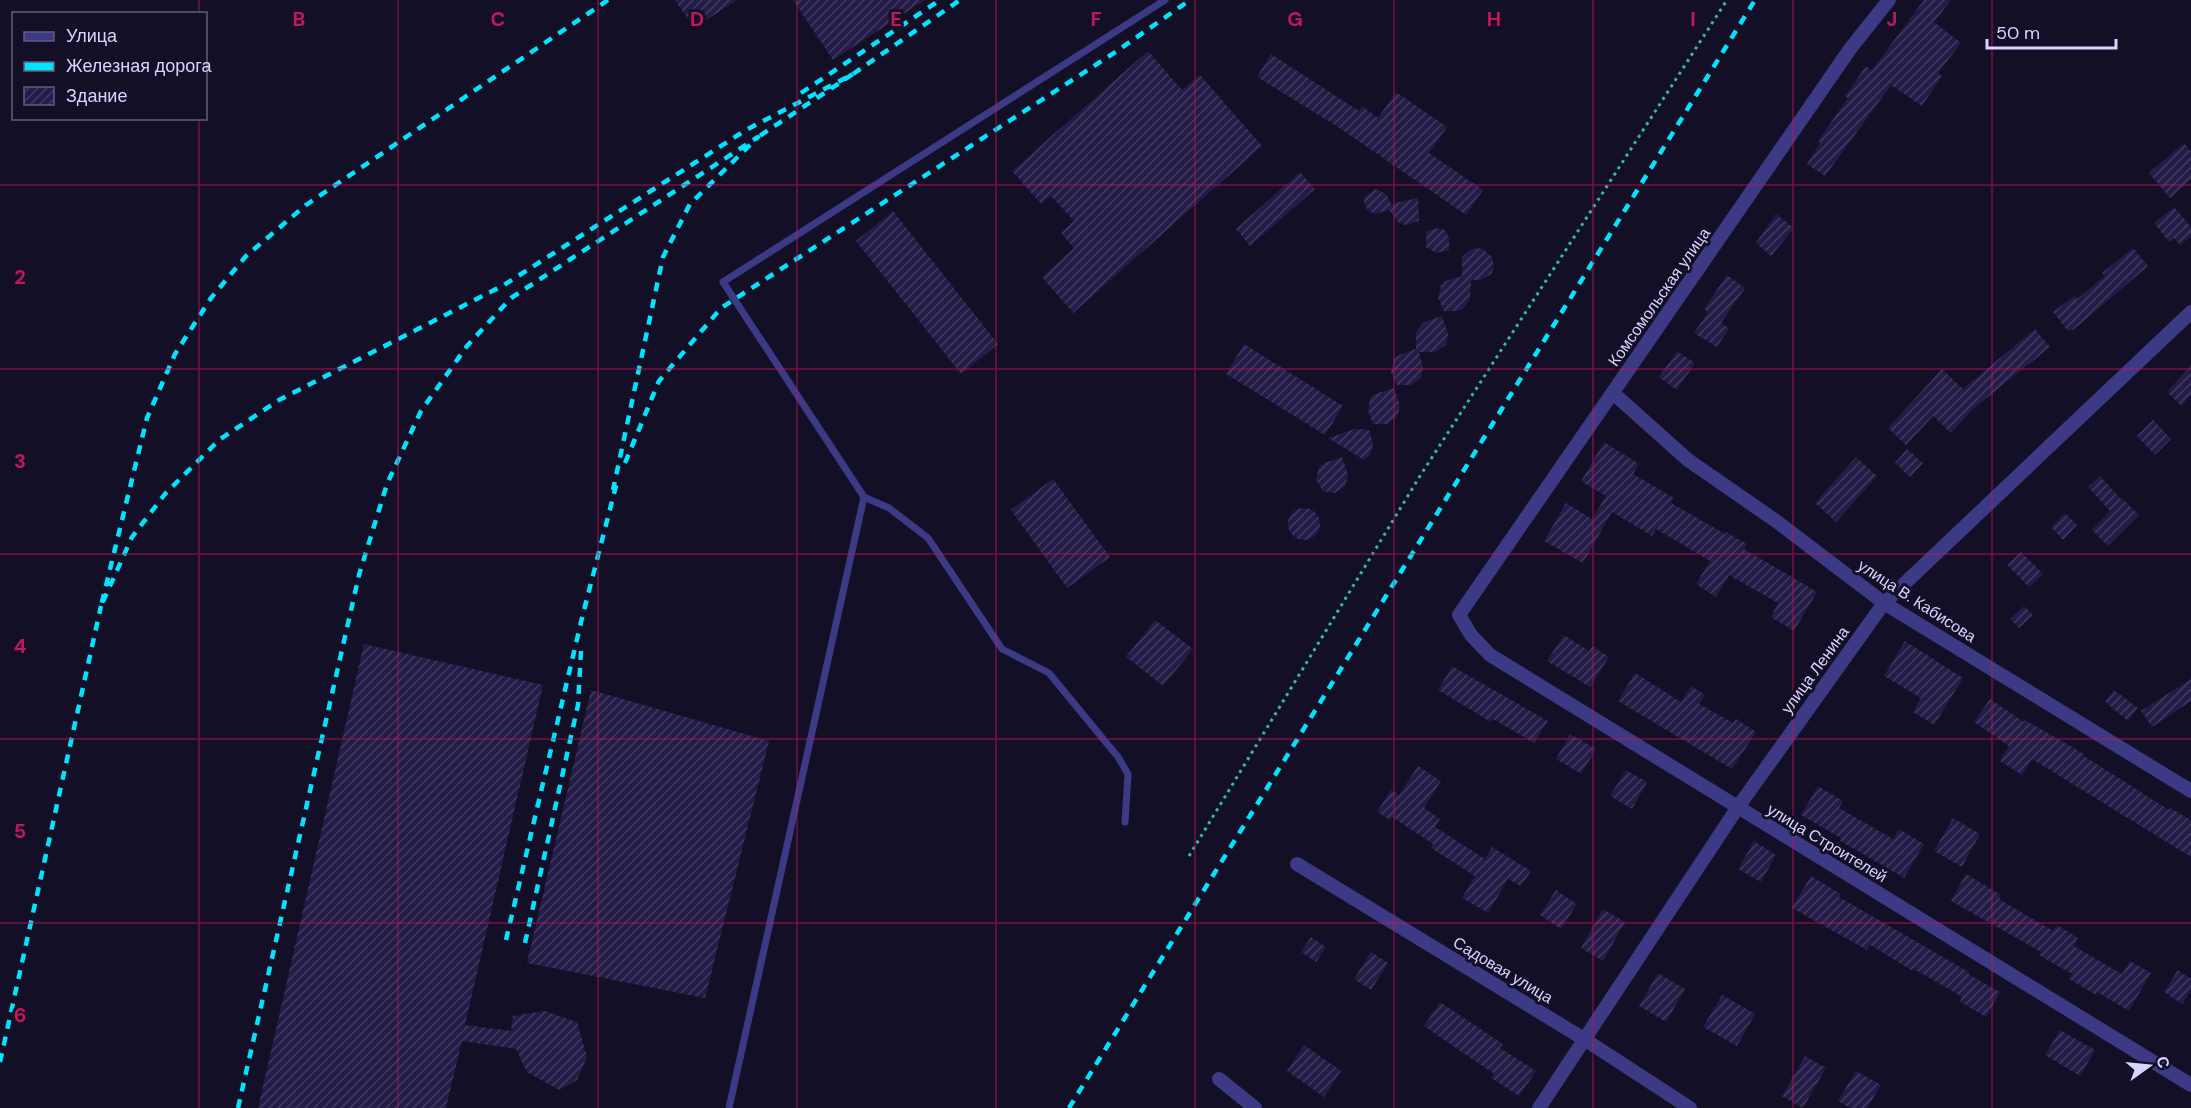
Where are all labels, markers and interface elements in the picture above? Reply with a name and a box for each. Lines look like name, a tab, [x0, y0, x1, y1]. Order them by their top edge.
text: B	[293, 6, 305, 32]
text: C	[491, 6, 505, 32]
text: D	[690, 6, 704, 32]
text: E	[890, 6, 902, 32]
text: F	[1090, 6, 1102, 32]
text: G	[1287, 6, 1303, 32]
text: H	[1487, 6, 1501, 32]
text: I	[1690, 6, 1696, 32]
text: J	[1887, 6, 1897, 32]
legend	[12, 12, 207, 120]
scale bar	[1987, 12, 2116, 50]
text: 50 m	[1996, 21, 2040, 45]
text: Улица	[66, 24, 118, 48]
text: Железная дорога	[66, 54, 212, 78]
text: Здание	[66, 84, 127, 108]
street label: Комсомольская улица	[1603, 223, 1715, 370]
text: 2	[14, 264, 26, 290]
text: 3	[14, 448, 26, 474]
street label: улица В. Кабисова	[1854, 555, 1980, 647]
street label: улица Ленина	[1776, 622, 1854, 718]
text: 4	[14, 633, 27, 659]
street label: улица Строителей	[1763, 799, 1891, 887]
text: 5	[14, 818, 26, 844]
street label: Садовая улица	[1449, 932, 1557, 1008]
text: 6	[14, 1002, 26, 1028]
north arrow	[2119, 1036, 2179, 1096]
text: С	[2151, 1054, 2175, 1071]

